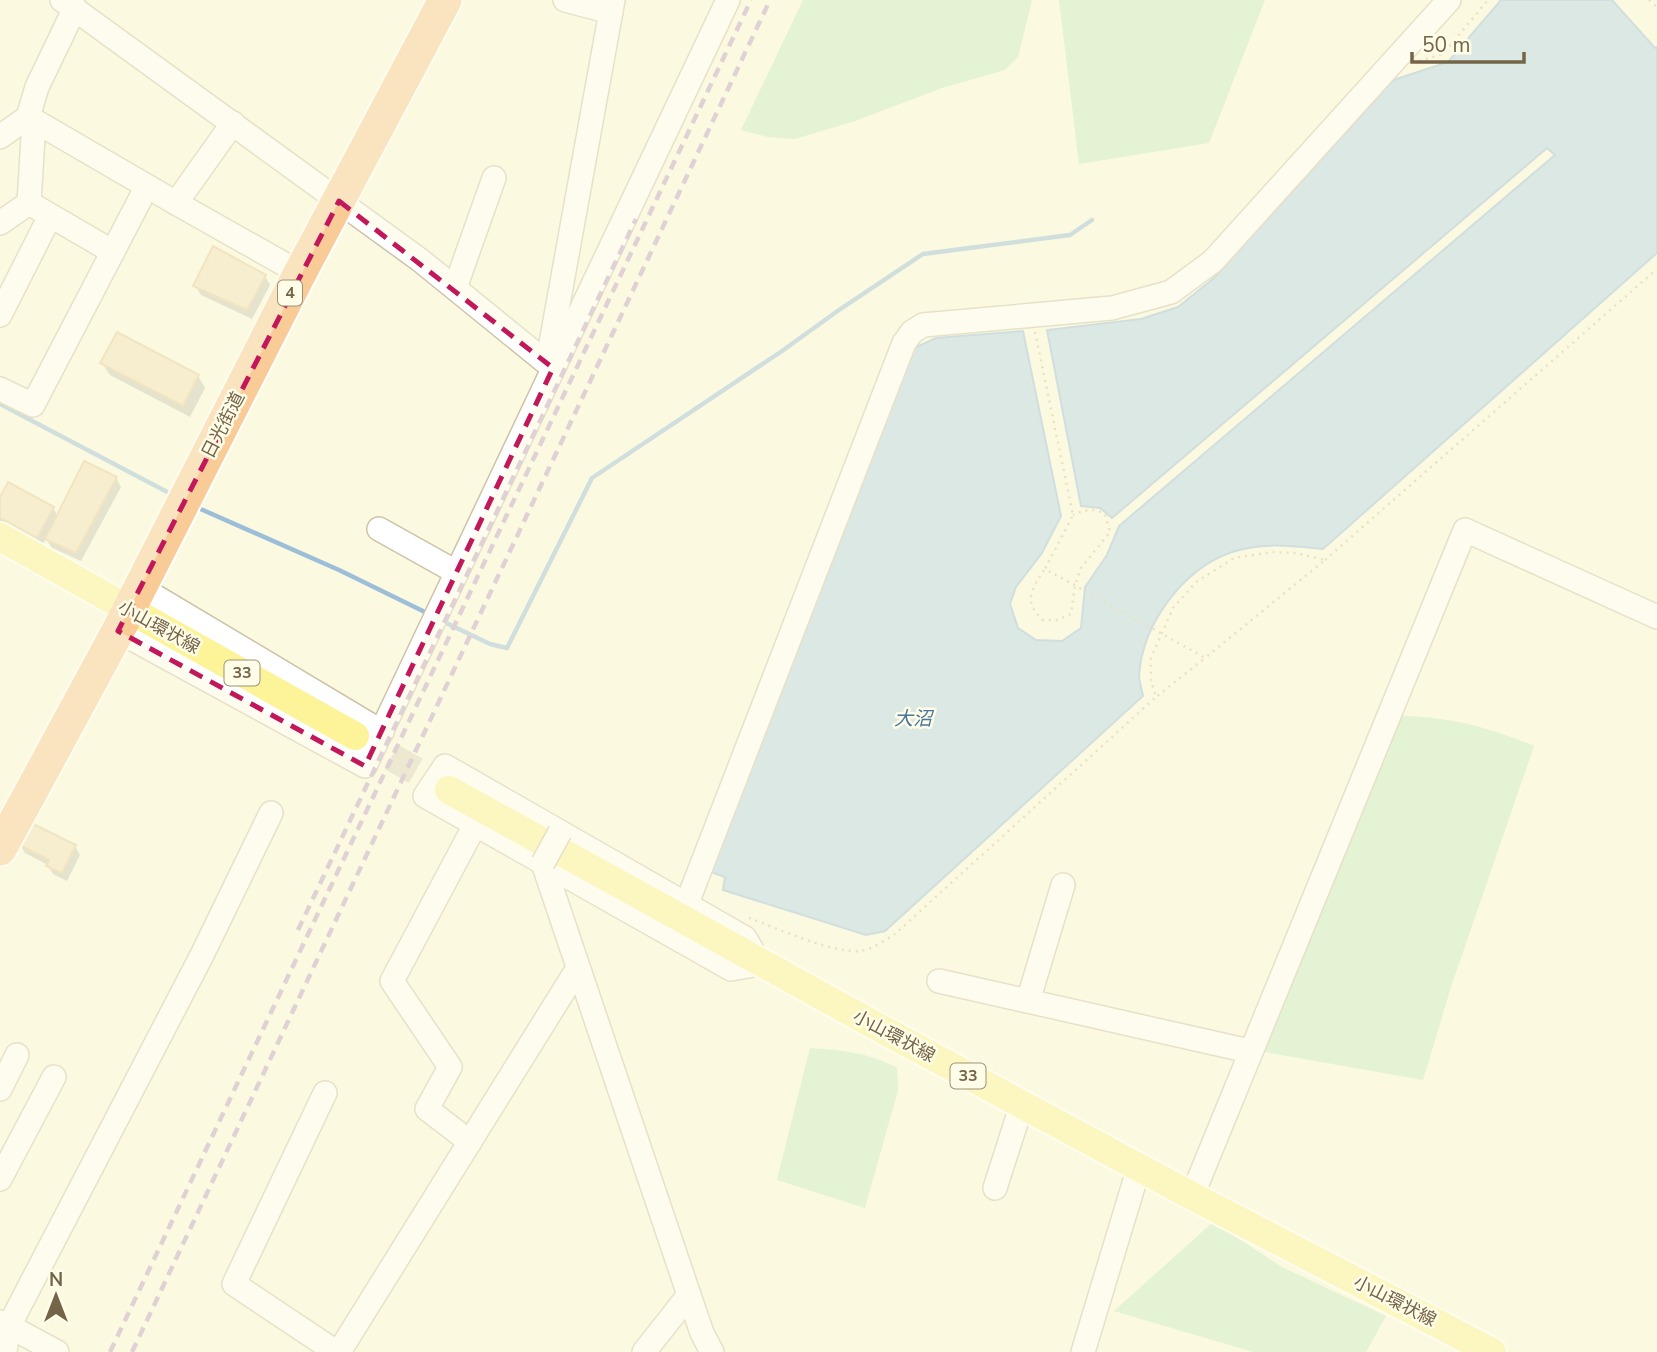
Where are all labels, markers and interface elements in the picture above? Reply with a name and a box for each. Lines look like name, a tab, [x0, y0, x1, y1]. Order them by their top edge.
scale bar	[1412, 21, 1524, 65]
text: 50 m	[1422, 31, 1471, 59]
road number: 4	[278, 280, 302, 306]
street label: 日光街道	[196, 387, 250, 463]
street label: 小山環状線	[114, 595, 204, 659]
road number: 33	[224, 660, 260, 686]
water label: 大沼	[894, 706, 935, 732]
street label: 小山環状線	[849, 1004, 939, 1068]
road number: 33	[950, 1064, 986, 1088]
north arrow	[21, 1261, 91, 1331]
text: N	[49, 1267, 63, 1293]
street label: 小山環状線	[1349, 1270, 1441, 1332]

